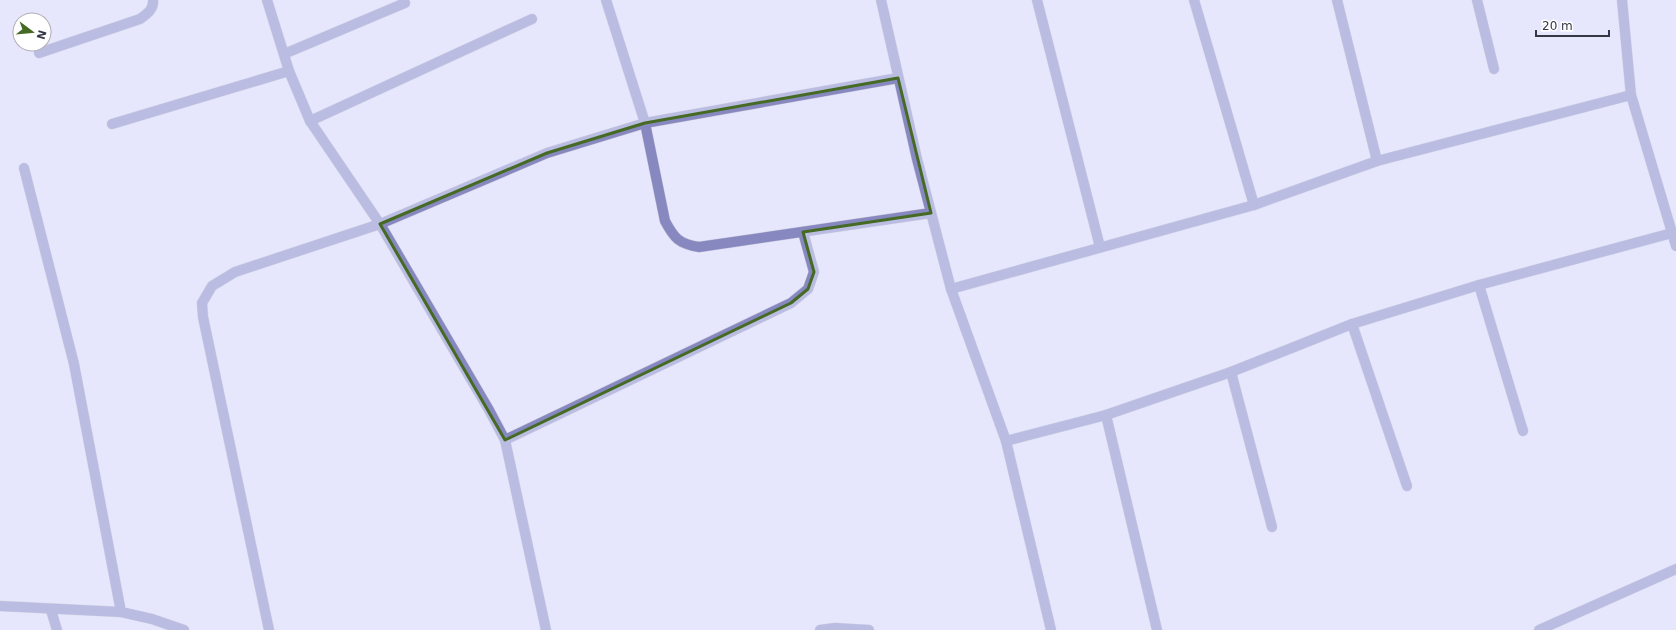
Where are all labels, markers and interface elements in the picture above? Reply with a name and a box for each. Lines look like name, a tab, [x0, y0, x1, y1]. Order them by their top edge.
north arrow	[12, 12, 52, 52]
scale bar	[1536, 12, 1609, 38]
text: 20 m	[1542, 19, 1573, 33]
text: N	[34, 28, 49, 41]

